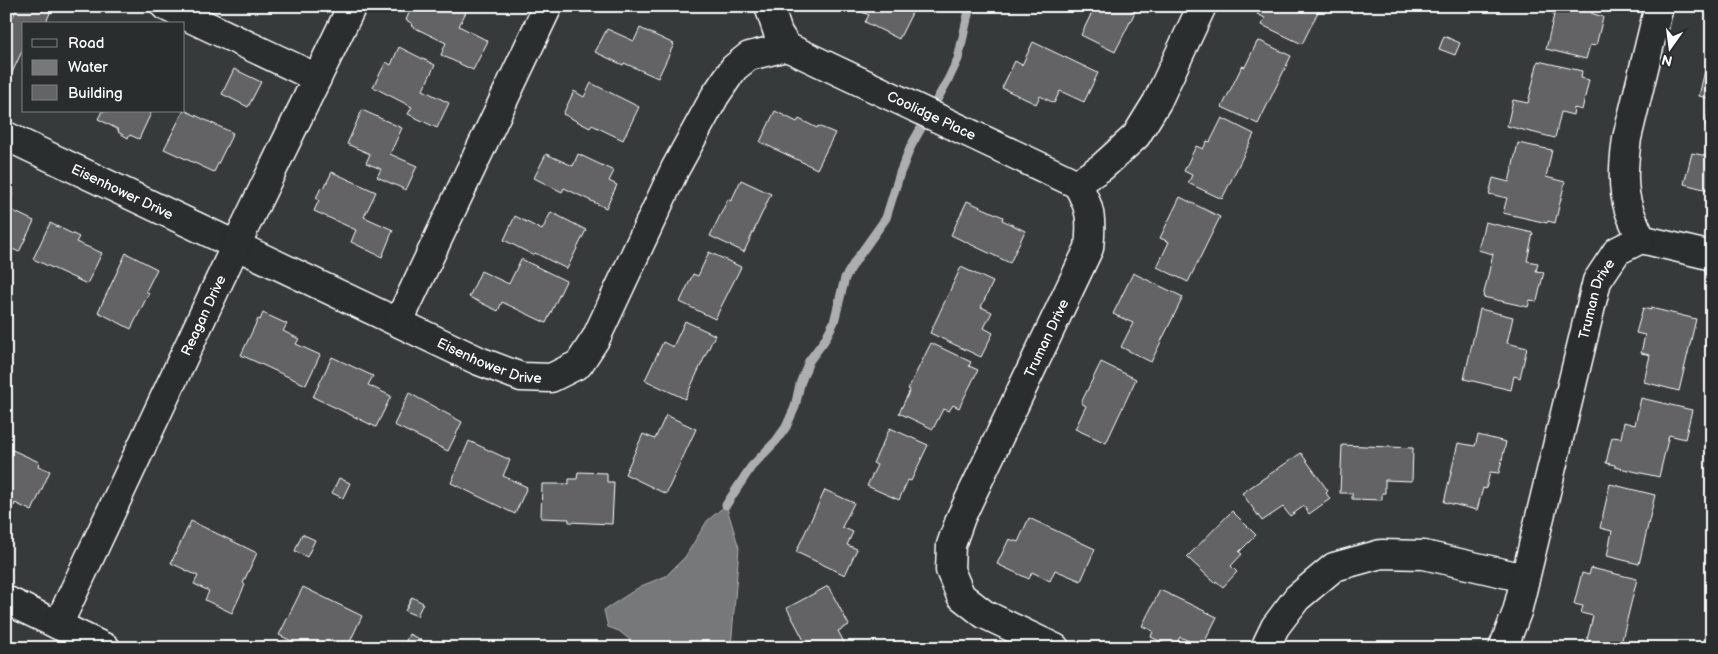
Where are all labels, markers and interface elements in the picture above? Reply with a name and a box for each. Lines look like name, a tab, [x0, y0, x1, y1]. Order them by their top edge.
legend	[22, 22, 185, 112]
north arrow	[1646, 22, 1696, 72]
text: Road	[68, 34, 104, 53]
text: N	[1660, 51, 1674, 70]
text: Water	[68, 58, 108, 77]
text: Building	[68, 84, 123, 103]
street label: Coolidge Place	[885, 87, 979, 144]
street label: Eisenhower Drive	[69, 160, 176, 223]
street label: Truman Drive	[1575, 255, 1618, 341]
street label: Reagan Drive	[177, 272, 229, 358]
street label: Truman Drive	[1020, 296, 1072, 380]
street label: Eisenhower Drive	[435, 334, 542, 386]

